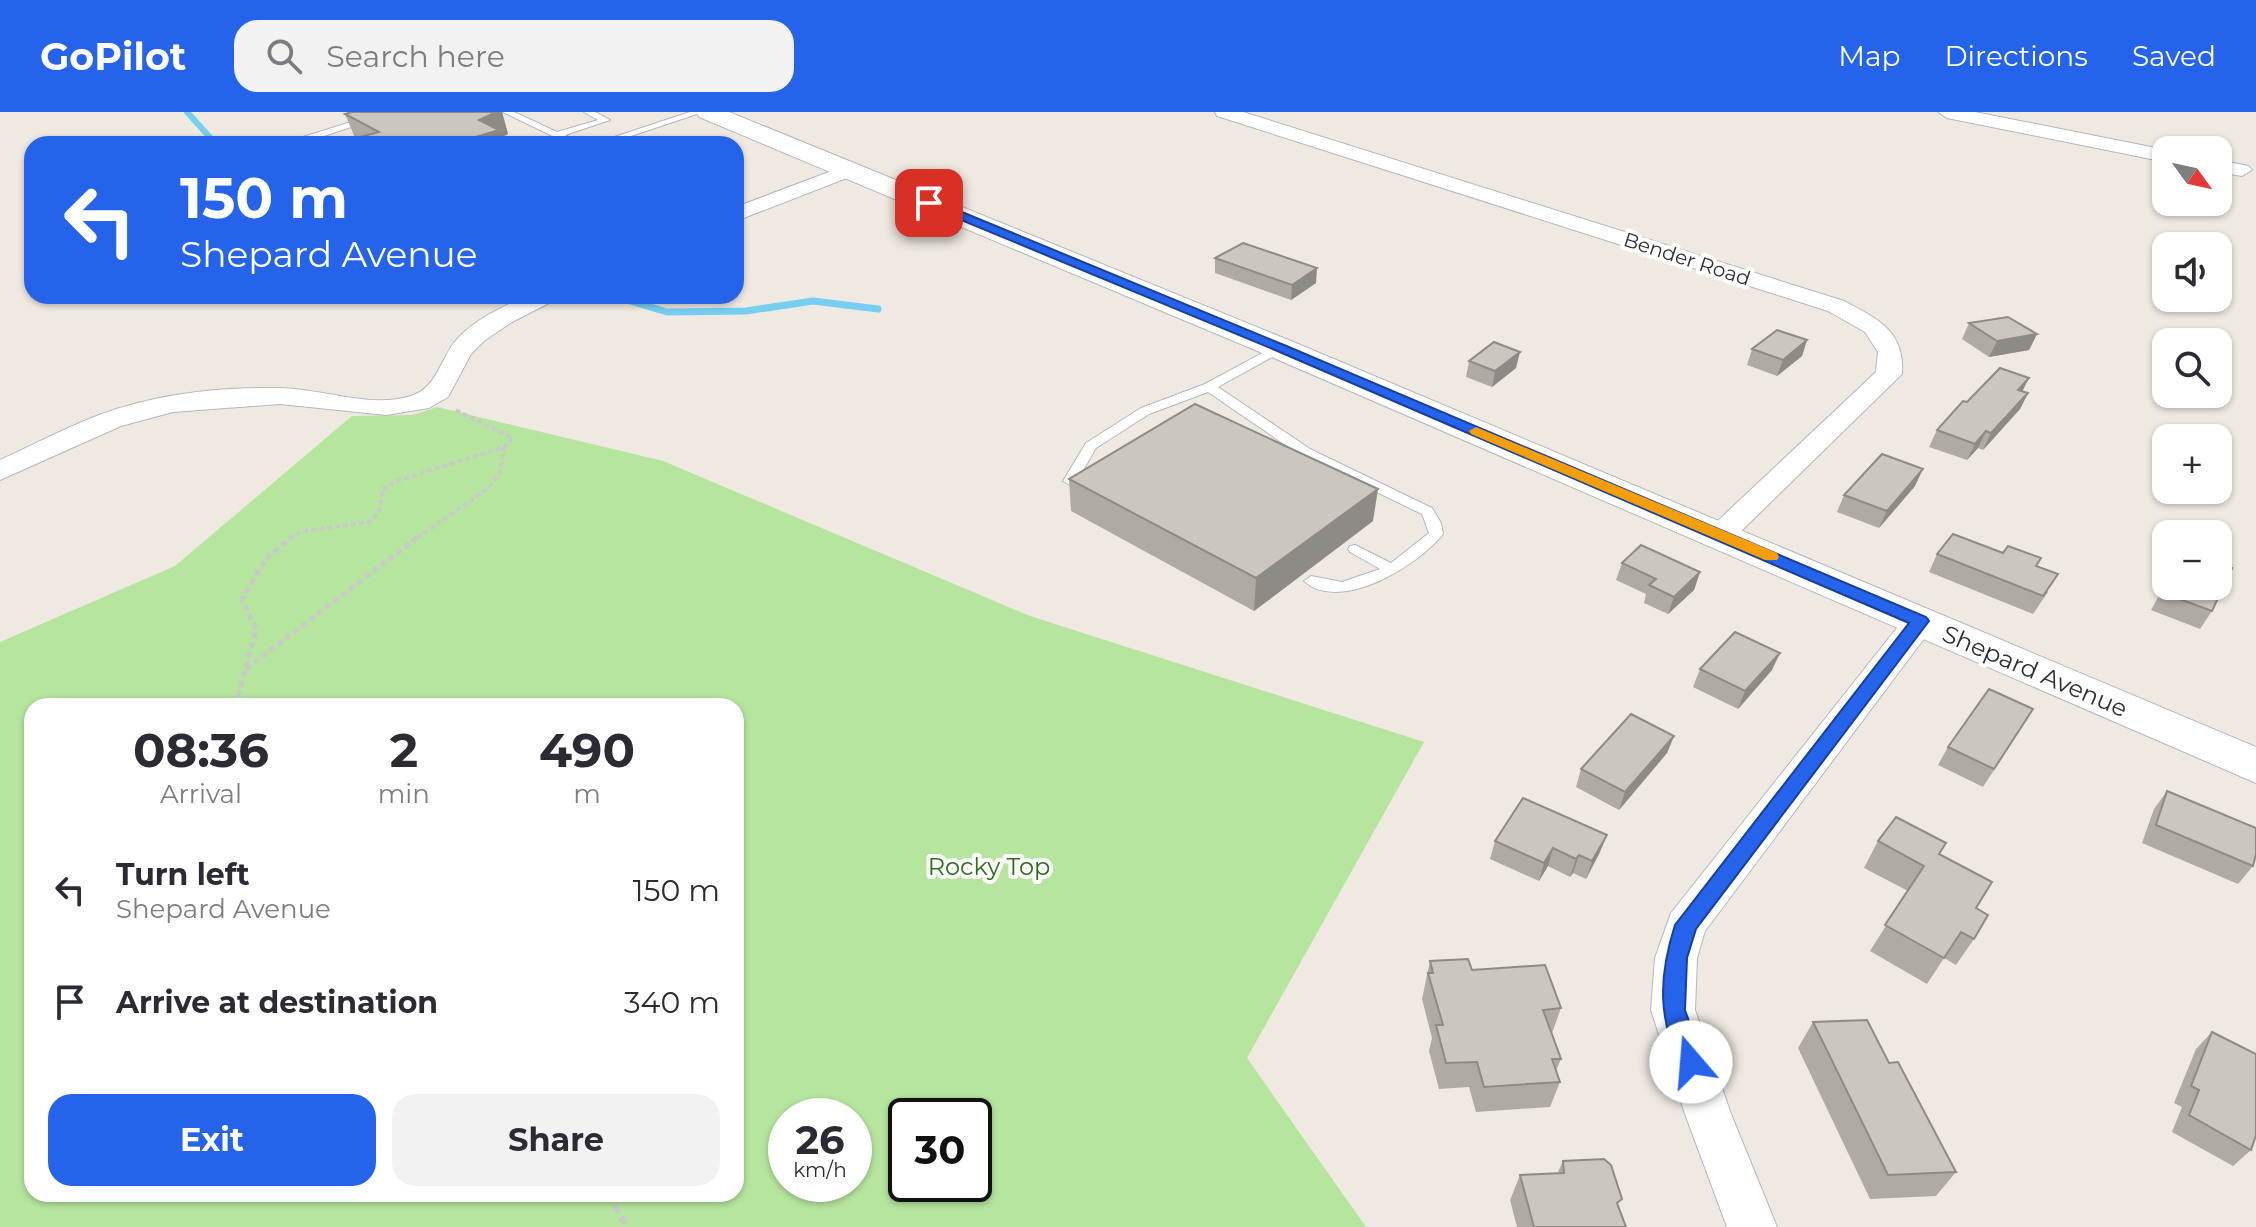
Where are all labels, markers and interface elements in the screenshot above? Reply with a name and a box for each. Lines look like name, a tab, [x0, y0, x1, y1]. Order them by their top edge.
search box	[234, 20, 794, 92]
text: GoPilot	[40, 33, 186, 80]
icon: search	[262, 34, 306, 78]
text: Search here	[326, 38, 505, 75]
text: Map	[1838, 39, 1900, 73]
text: Directions	[1944, 39, 2088, 73]
text: Saved	[2132, 39, 2216, 73]
north arrow	[2152, 136, 2232, 216]
map controls	[2152, 136, 2232, 600]
text: 150 m	[180, 164, 348, 232]
icon: left	[48, 168, 152, 272]
pin	[895, 169, 963, 237]
icon: arrive	[907, 181, 951, 225]
street label: Bender Road	[1621, 227, 1753, 291]
text: Shepard Avenue	[180, 232, 477, 276]
button: sound	[2152, 232, 2232, 312]
button: search	[2152, 328, 2232, 408]
button: +	[2152, 424, 2232, 504]
button: −	[2152, 520, 2232, 600]
street label: Shepard Avenue	[1938, 619, 2132, 723]
text: 08:36	[133, 721, 269, 779]
text: 2	[390, 721, 418, 779]
text: 490	[539, 721, 635, 779]
text: Arrival	[160, 778, 242, 810]
text: min	[378, 778, 430, 810]
text: m	[573, 778, 601, 810]
park label: Rocky Top	[928, 852, 1050, 881]
text: Turn left	[116, 856, 249, 893]
icon: left	[48, 868, 92, 912]
text: 150 m	[633, 872, 720, 909]
text: Shepard Avenue	[116, 893, 331, 925]
icon: arrive	[48, 980, 92, 1024]
text: Arrive at destination	[116, 984, 438, 1021]
text: 340 m	[624, 984, 720, 1021]
position arrow	[1649, 1020, 1733, 1104]
button: Exit	[48, 1094, 376, 1186]
button: Share	[392, 1094, 720, 1186]
speed limit sign: 30	[888, 1098, 992, 1202]
text: 26	[795, 1115, 845, 1164]
text: km/h	[793, 1158, 847, 1182]

